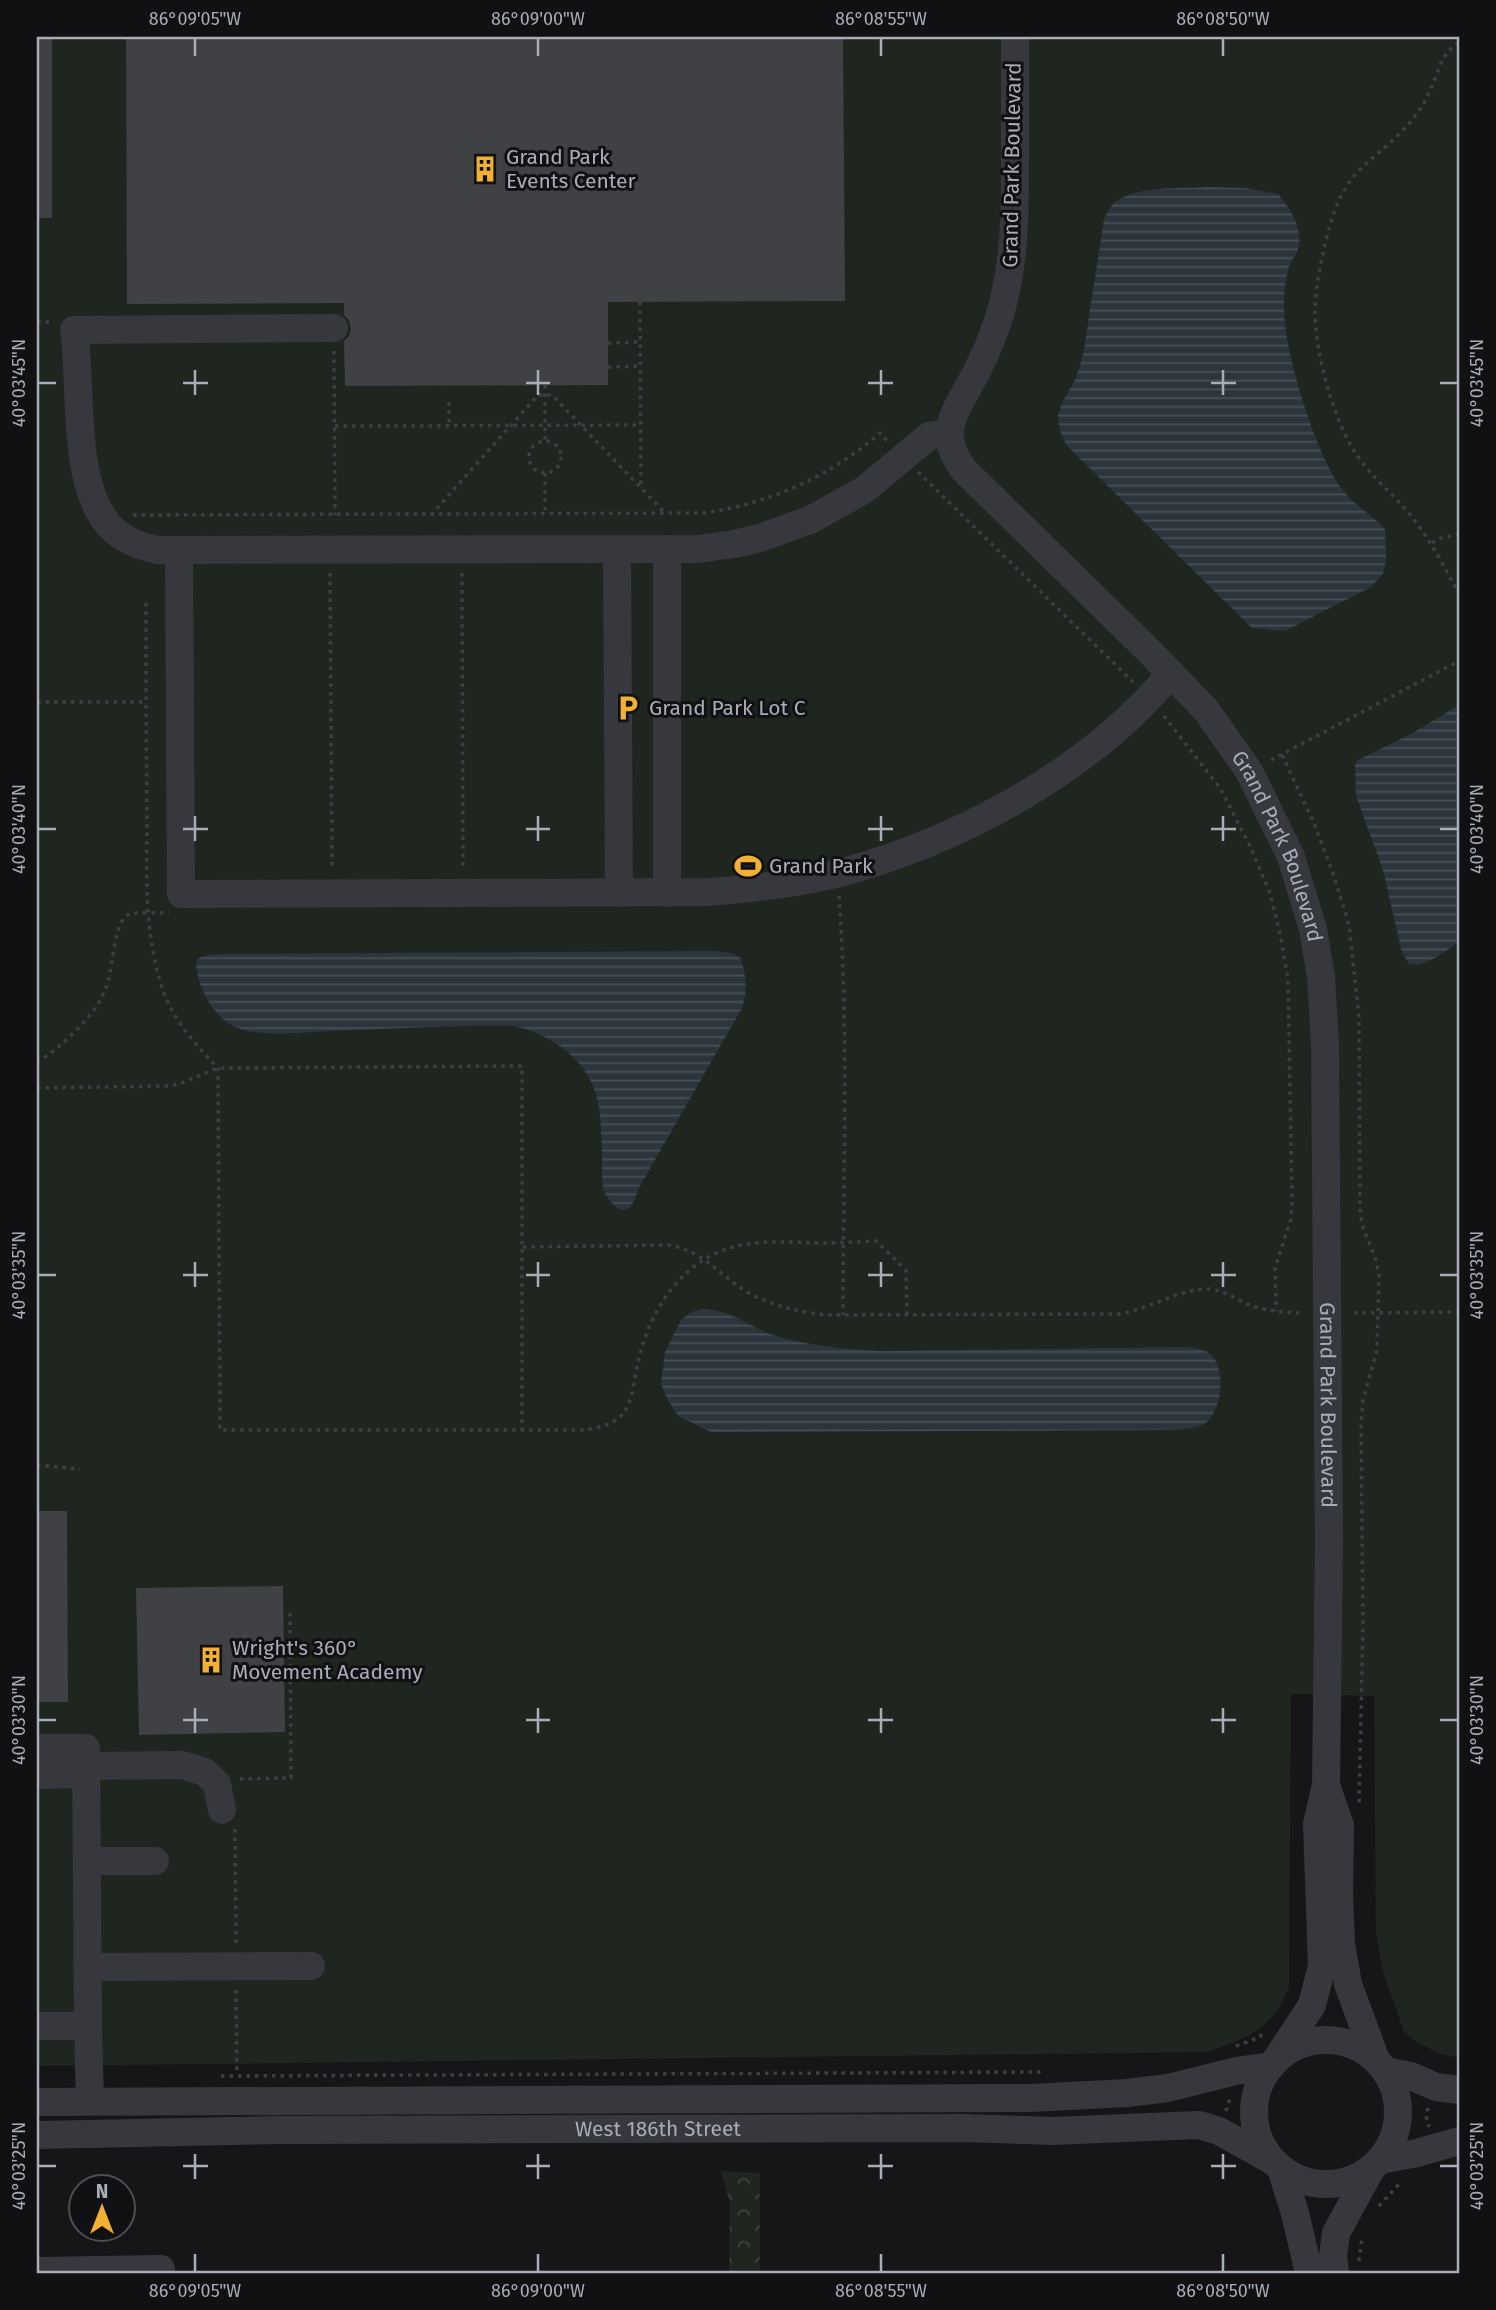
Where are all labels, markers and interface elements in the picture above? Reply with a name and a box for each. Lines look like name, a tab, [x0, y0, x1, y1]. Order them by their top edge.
text: 86°09'05"W	[149, 8, 241, 30]
text: 86°09'00"W	[491, 8, 585, 30]
text: 86°08'55"W	[835, 8, 927, 30]
text: 86°08'50"W	[1176, 8, 1270, 30]
street label: Grand Park Boulevard	[997, 62, 1027, 268]
place label: Grand Park Events Center	[506, 144, 636, 194]
building icon: Grand Park Events Center	[470, 154, 500, 184]
text: 40°03'45"N	[8, 339, 30, 427]
text: 40°03'45"N	[1466, 339, 1488, 427]
parking icon: Grand Park Lot C	[613, 693, 643, 723]
place label: Grand Park Lot C	[649, 695, 806, 721]
street label: Grand Park Boulevard	[1226, 746, 1328, 944]
text: 40°03'40"N	[8, 784, 30, 874]
text: 40°03'40"N	[1466, 784, 1488, 874]
sports icon: Grand Park	[733, 851, 763, 881]
place label: Grand Park	[769, 853, 873, 879]
text: 40°03'35"N	[8, 1231, 30, 1319]
text: 40°03'35"N	[1466, 1231, 1488, 1319]
street label: Grand Park Boulevard	[1314, 1302, 1342, 1508]
place label: Wright's 360° Movement Academy	[232, 1635, 423, 1685]
building icon: Wright's 360° Movement Academy	[196, 1645, 226, 1675]
text: 40°03'30"N	[8, 1675, 30, 1765]
text: 40°03'30"N	[1466, 1675, 1488, 1765]
street label: West 186th Street	[575, 2116, 741, 2142]
text: 40°03'25"N	[8, 2122, 30, 2210]
text: 40°03'25"N	[1466, 2122, 1488, 2210]
north arrow	[66, 2174, 136, 2244]
text: N	[96, 2180, 108, 2203]
text: 86°09'05"W	[149, 2280, 241, 2302]
text: 86°09'00"W	[491, 2280, 585, 2302]
text: 86°08'55"W	[835, 2280, 927, 2302]
text: 86°08'50"W	[1176, 2280, 1270, 2302]

